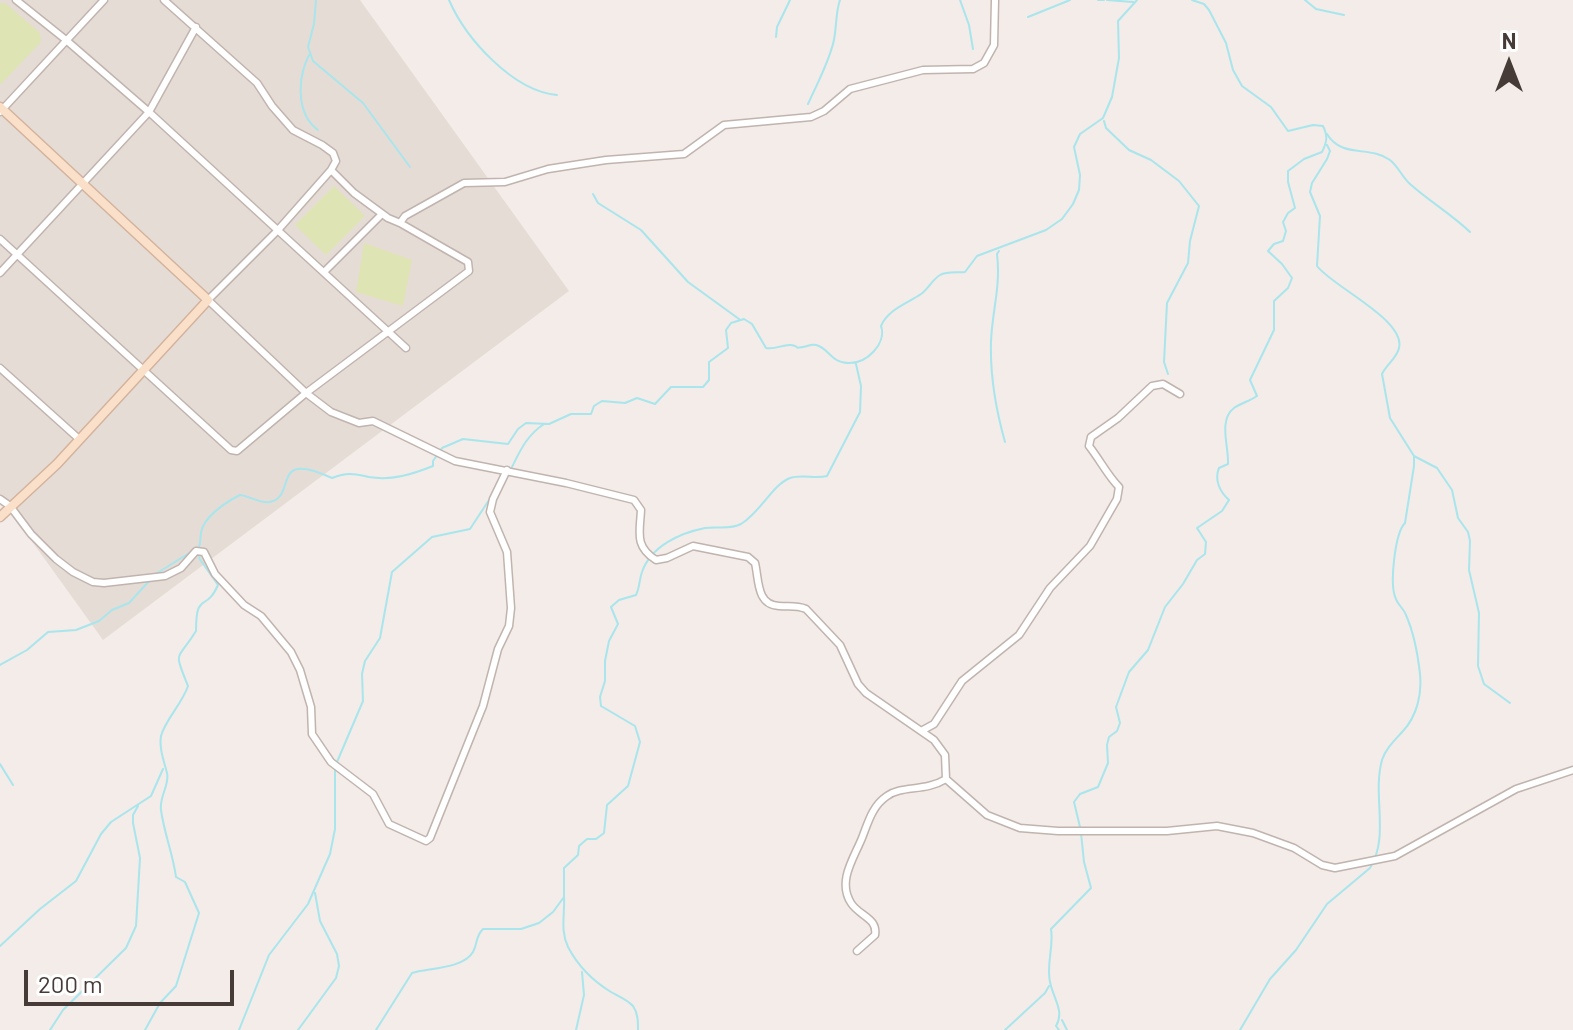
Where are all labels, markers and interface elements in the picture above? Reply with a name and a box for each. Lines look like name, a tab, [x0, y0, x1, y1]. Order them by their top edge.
north arrow	[1469, 24, 1549, 104]
text: N	[1502, 27, 1516, 53]
scale bar	[28, 954, 238, 1004]
text: 200 m	[38, 969, 103, 998]

